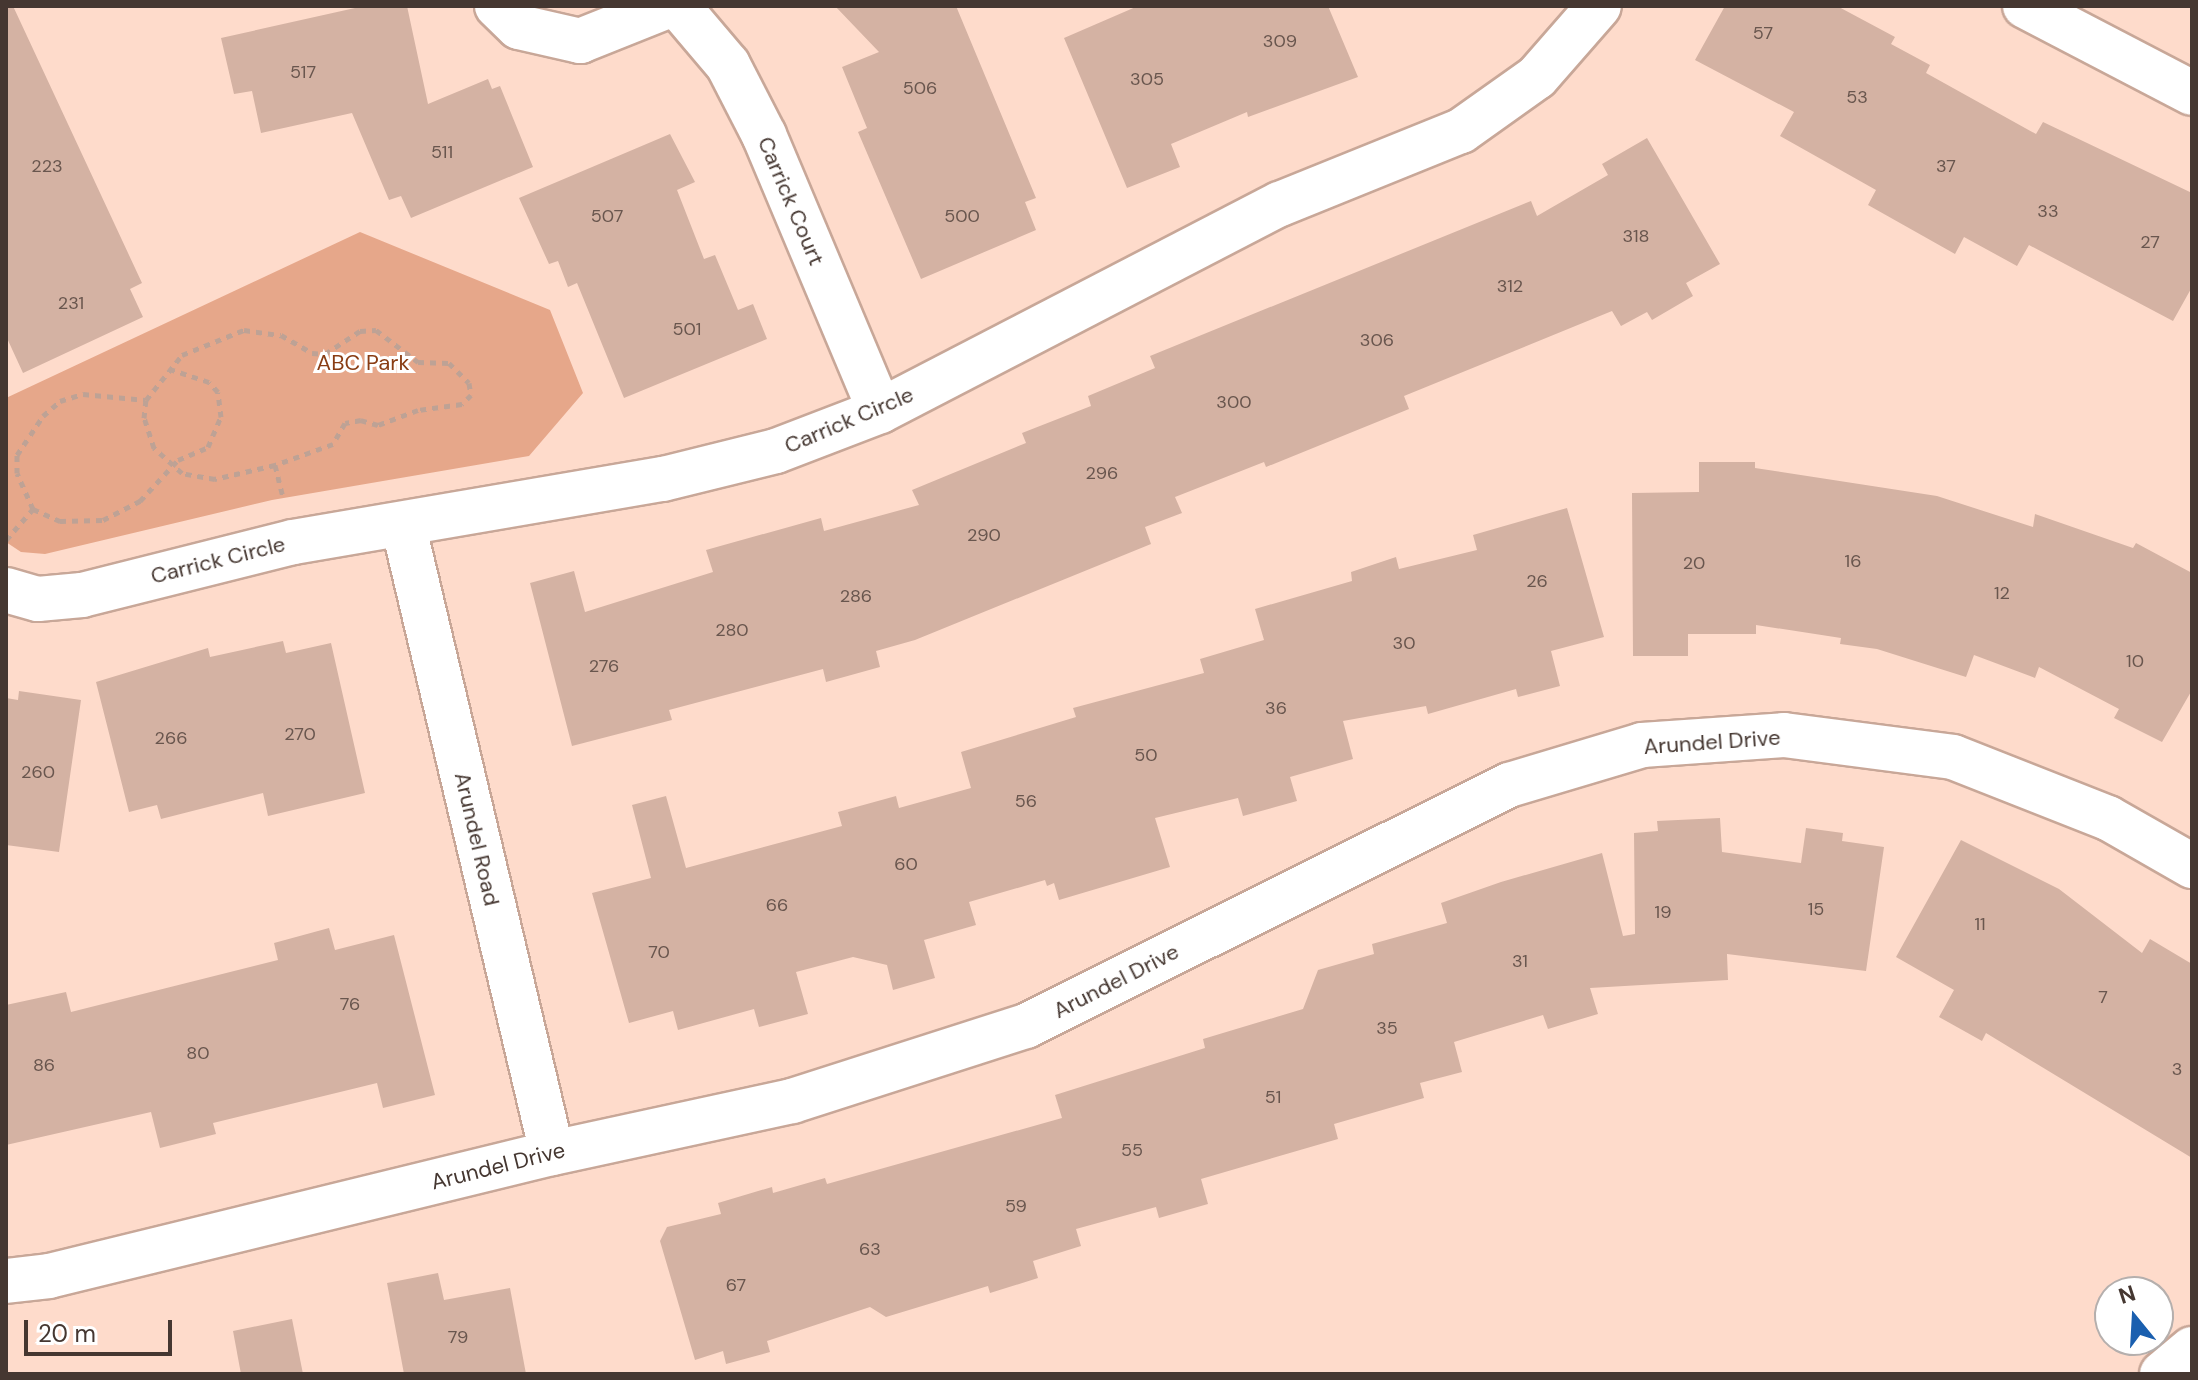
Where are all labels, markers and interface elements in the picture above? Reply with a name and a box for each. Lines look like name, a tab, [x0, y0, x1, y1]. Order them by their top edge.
house number: 57	[1753, 22, 1773, 44]
house number: 309	[1263, 30, 1297, 52]
house number: 517	[290, 61, 316, 83]
house number: 305	[1130, 68, 1164, 90]
house number: 506	[903, 77, 937, 99]
house number: 53	[1846, 86, 1868, 108]
street label: Carrick Court	[752, 133, 830, 269]
house number: 511	[431, 141, 453, 163]
house number: 223	[31, 155, 63, 177]
house number: 37	[1936, 155, 1956, 177]
house number: 33	[2037, 200, 2059, 222]
house number: 507	[591, 205, 623, 227]
house number: 500	[944, 205, 980, 227]
house number: 318	[1623, 225, 1649, 247]
house number: 27	[2140, 231, 2160, 253]
house number: 312	[1497, 275, 1523, 297]
house number: 231	[58, 292, 84, 314]
house number: 501	[673, 318, 701, 340]
house number: 306	[1360, 329, 1394, 351]
park label: ABC Park	[317, 350, 409, 376]
street label: Carrick Circle	[781, 381, 917, 459]
house number: 300	[1216, 391, 1252, 413]
house number: 296	[1086, 462, 1118, 484]
house number: 290	[967, 524, 1001, 546]
street label: Carrick Circle	[148, 531, 288, 589]
house number: 16	[1845, 550, 1861, 572]
house number: 20	[1683, 552, 1705, 574]
house number: 26	[1526, 570, 1548, 592]
house number: 12	[1994, 582, 2010, 604]
house number: 286	[840, 585, 872, 607]
house number: 280	[715, 619, 749, 641]
house number: 30	[1393, 632, 1415, 654]
house number: 10	[2126, 650, 2144, 672]
house number: 276	[589, 655, 619, 677]
house number: 36	[1265, 697, 1287, 719]
house number: 270	[284, 723, 316, 745]
street label: Arundel Drive	[1643, 724, 1781, 760]
house number: 266	[155, 727, 187, 749]
house number: 50	[1134, 744, 1158, 766]
house number: 260	[21, 761, 55, 783]
street label: Arundel Road	[449, 770, 505, 908]
house number: 56	[1015, 790, 1037, 812]
house number: 60	[894, 853, 918, 875]
house number: 66	[766, 894, 788, 916]
house number: 15	[1808, 898, 1824, 920]
house number: 19	[1655, 901, 1671, 923]
house number: 11	[1974, 913, 1986, 935]
street label: Arundel Drive	[1049, 938, 1183, 1024]
house number: 70	[648, 941, 670, 963]
house number: 31	[1512, 950, 1528, 972]
house number: 7	[2098, 986, 2108, 1008]
house number: 76	[340, 993, 360, 1015]
house number: 35	[1376, 1017, 1398, 1039]
house number: 80	[186, 1042, 210, 1064]
house number: 86	[33, 1054, 55, 1076]
house number: 3	[2172, 1058, 2182, 1080]
house number: 51	[1265, 1086, 1281, 1108]
street label: Arundel Drive	[428, 1137, 568, 1195]
house number: 55	[1121, 1139, 1143, 1161]
house number: 59	[1005, 1195, 1027, 1217]
house number: 63	[859, 1238, 881, 1260]
house number: 67	[726, 1274, 746, 1296]
north arrow	[2094, 1276, 2174, 1356]
text: N	[2115, 1278, 2139, 1311]
scale bar	[28, 1304, 176, 1354]
text: 20 m	[38, 1318, 96, 1349]
house number: 79	[448, 1326, 468, 1348]

